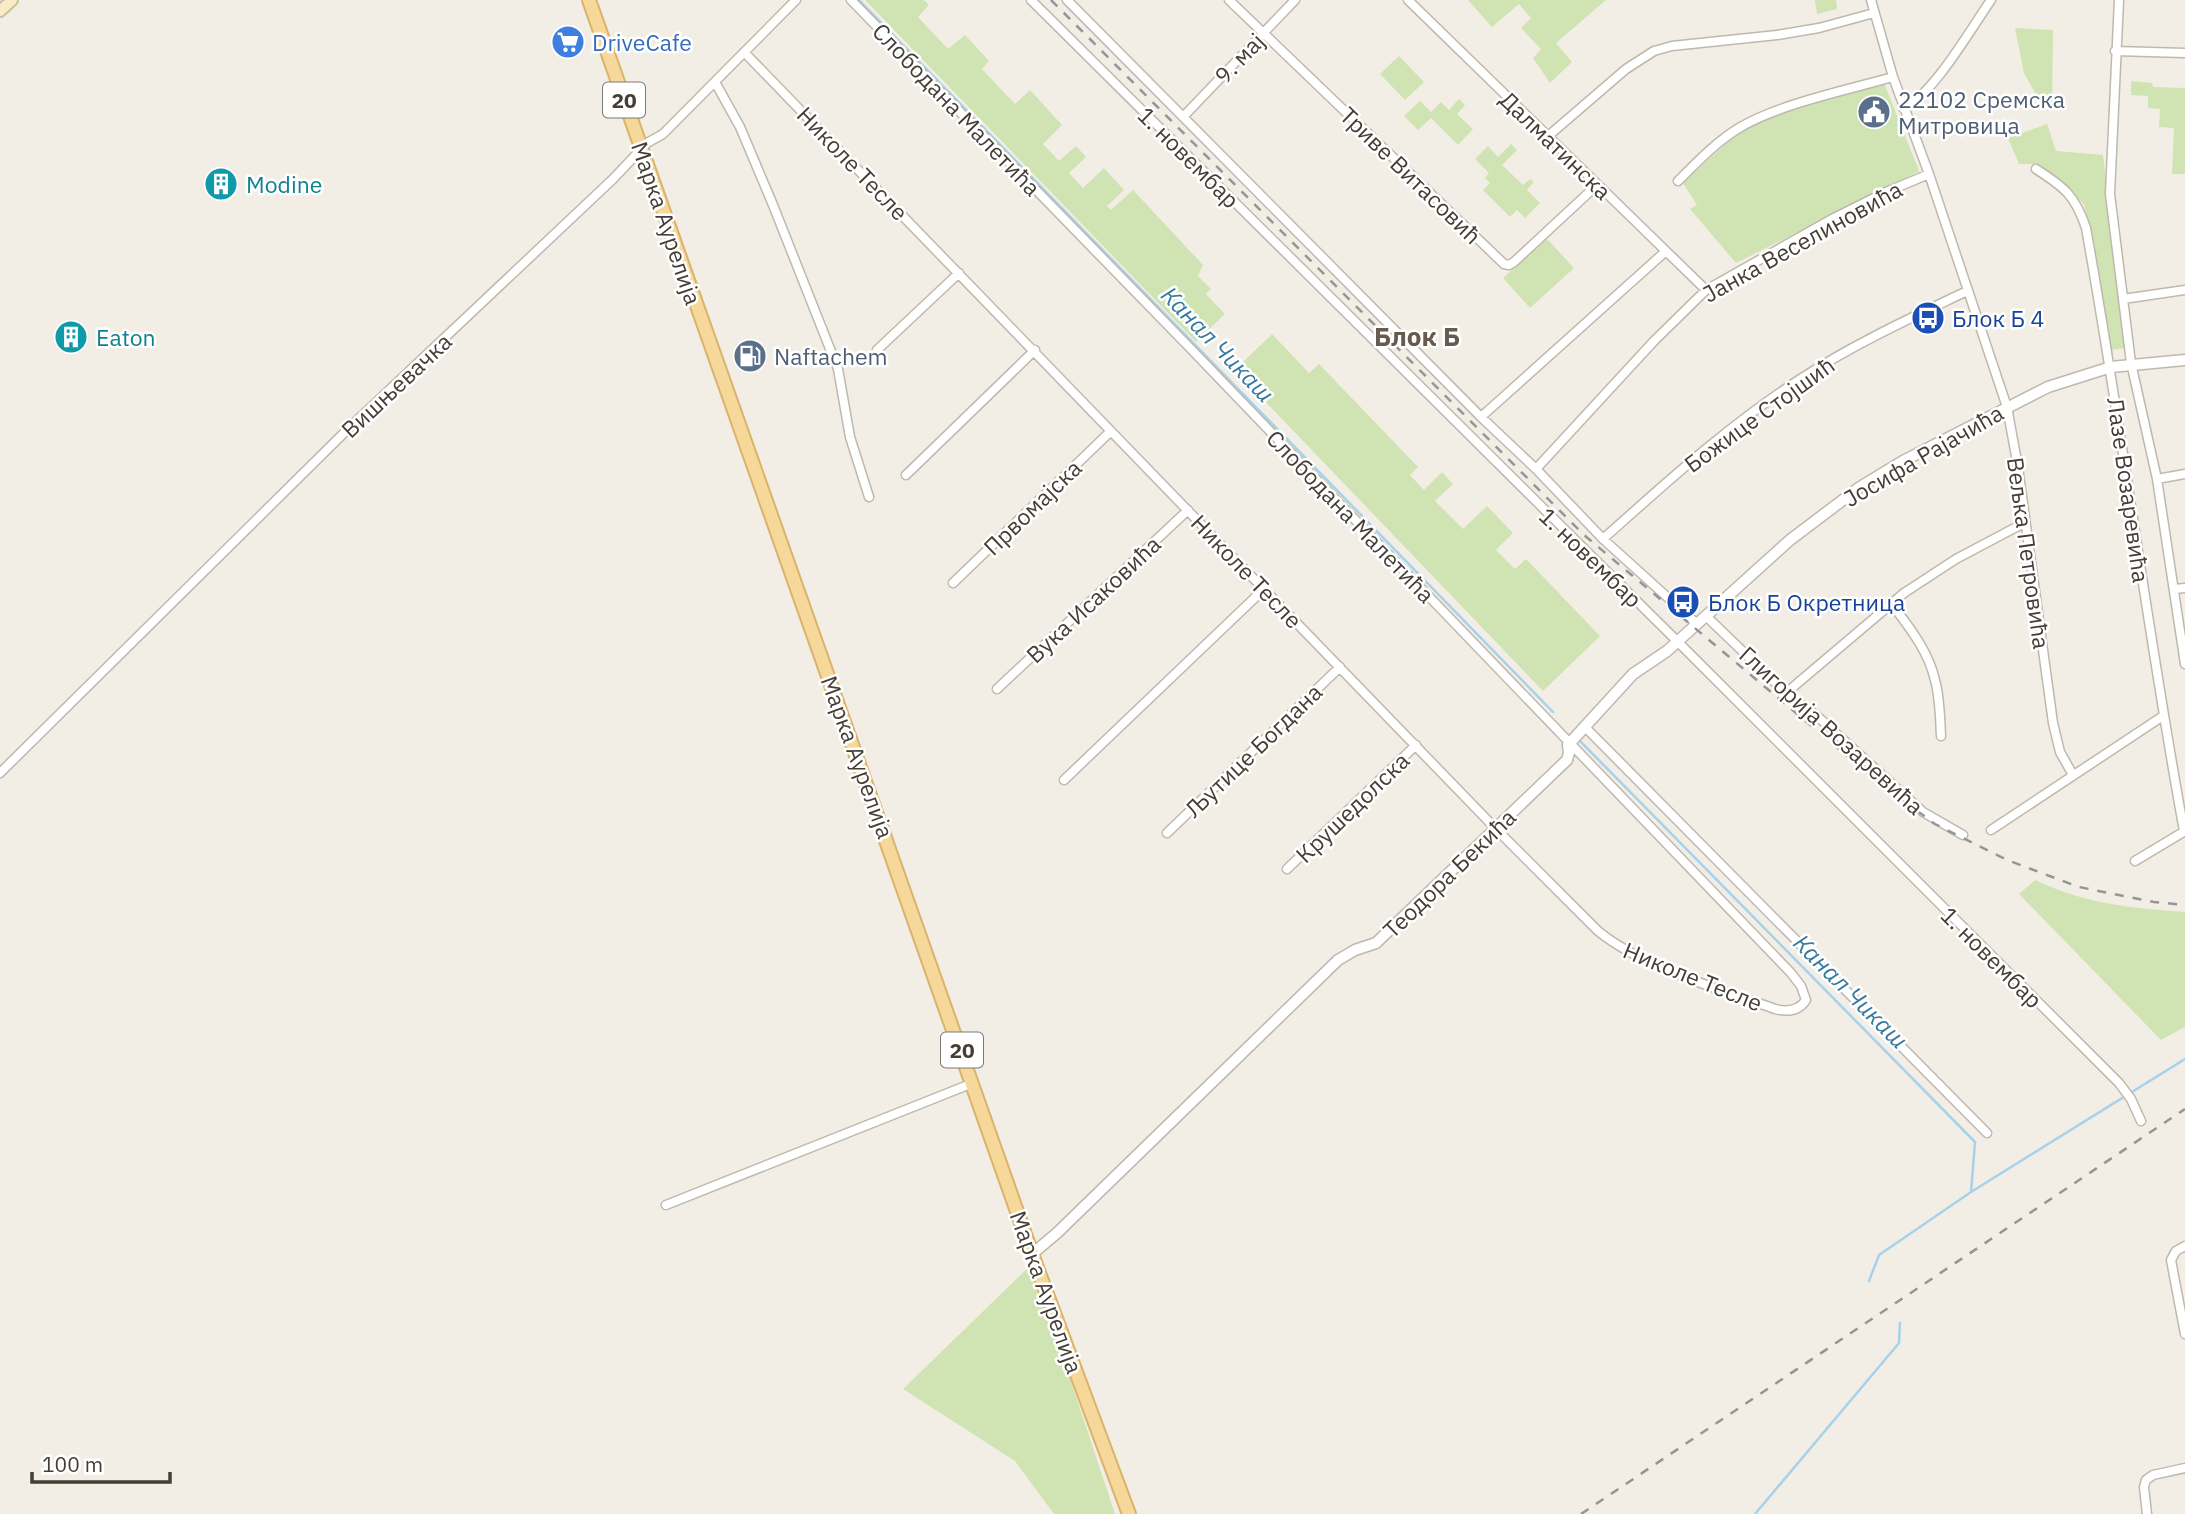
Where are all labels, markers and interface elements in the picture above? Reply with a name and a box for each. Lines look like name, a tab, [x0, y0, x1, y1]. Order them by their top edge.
street label: Слободана Малетића	[866, 16, 1048, 202]
supermarket icon: DriveCafe	[549, 23, 587, 61]
street label: 9. мај	[1208, 26, 1270, 90]
place label: DriveCafe	[592, 27, 692, 57]
road number: 20	[603, 82, 645, 118]
street label: Далматинска	[1494, 84, 1618, 206]
place label: 22102 Сремска Митровица	[1898, 84, 2065, 140]
public building icon: 22102 Сремска Митровица	[1855, 93, 1893, 131]
street label: Николе Тесле	[791, 100, 915, 226]
street label: 1. новембар	[1132, 100, 1246, 214]
street label: Триве Витасовић	[1334, 100, 1488, 250]
street label: Марка Аурелија	[625, 137, 709, 309]
building icon: Modine	[202, 165, 240, 203]
place label: Modine	[246, 169, 322, 199]
street label: Јанка Веселиновића	[1697, 174, 1907, 308]
water label: Канал Чикаш	[1155, 279, 1281, 409]
bus stop icon: Блок Б 4	[1909, 299, 1947, 337]
place label: Блок Б 4	[1952, 303, 2044, 333]
building icon: Eaton	[52, 318, 90, 356]
district label: Блок Б	[1374, 319, 1460, 353]
place label: Eaton	[96, 322, 156, 352]
street label: Вишњевачка	[334, 326, 458, 444]
fuel station icon: Naftachem	[731, 337, 769, 375]
place label: Naftachem	[774, 341, 888, 371]
street label: Божице Стојшић	[1678, 349, 1840, 479]
street label: Лазе Возаревића	[2101, 395, 2157, 585]
street label: Јосифа Рајачића	[1838, 397, 2008, 513]
street label: Слободана Малетића	[1260, 423, 1442, 609]
street label: Првомајска	[977, 453, 1087, 561]
street label: Вељка Петровића	[2001, 455, 2057, 651]
street label: 1. новембар	[1533, 500, 1649, 614]
street label: Николе Тесле	[1185, 508, 1309, 634]
street label: Вука Исаковића	[1019, 529, 1167, 669]
bus stop icon: Блок Б Окретница	[1664, 583, 1702, 621]
place label: Блок Б Окретница	[1708, 587, 1905, 617]
street label: Глигорија Возаревића	[1733, 639, 1931, 821]
street label: Марка Аурелија	[815, 672, 901, 842]
street label: Љутице Богдана	[1178, 677, 1328, 823]
street label: Крушедолска	[1289, 745, 1415, 869]
street label: Теодора Бекића	[1376, 802, 1522, 944]
street label: 1. новембар	[1935, 900, 2049, 1014]
water label: Канал Чикаш	[1787, 927, 1915, 1055]
street label: Николе Тесле	[1619, 934, 1767, 1018]
road number: 20	[941, 1032, 983, 1068]
street label: Марка Аурелија	[1004, 1207, 1090, 1377]
scale bar	[32, 1440, 170, 1484]
text: 100 m	[42, 1450, 103, 1478]

